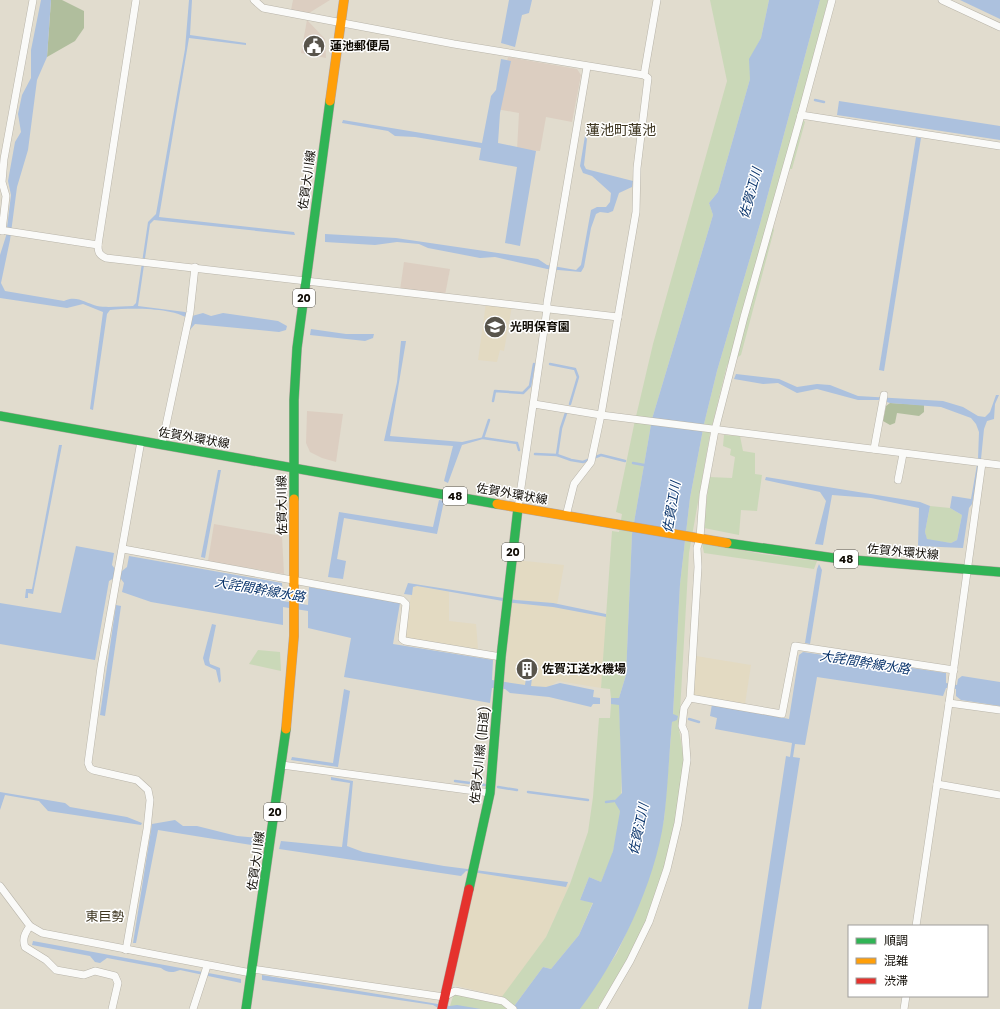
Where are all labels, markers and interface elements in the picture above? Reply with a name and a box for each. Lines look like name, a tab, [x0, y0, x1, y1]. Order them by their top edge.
public building icon: 蓮池郵便局	[301, 33, 327, 59]
place label: 蓮池郵便局	[330, 37, 390, 54]
district label: 蓮池町蓮池	[586, 120, 656, 140]
street label: 佐賀大川線	[294, 149, 319, 211]
water label: 佐賀江川	[735, 164, 767, 221]
road number: 20	[293, 289, 315, 307]
school or university icon: 光明保育園	[482, 314, 508, 340]
place label: 光明保育園	[510, 318, 570, 335]
street label: 佐賀外環状線	[157, 423, 231, 452]
street label: 佐賀大川線	[272, 475, 291, 535]
water label: 佐賀江川	[658, 478, 685, 534]
street label: 佐賀外環状線	[475, 479, 549, 508]
road number: 48	[443, 487, 467, 505]
street label: 佐賀外環状線	[866, 540, 940, 563]
road number: 20	[502, 543, 524, 561]
road number: 48	[834, 550, 858, 568]
water label: 大詫間幹線水路	[213, 572, 307, 607]
water label: 大詫間幹線水路	[818, 646, 912, 679]
building icon: 佐賀江送水機場	[514, 656, 540, 682]
place label: 佐賀江送水機場	[542, 660, 626, 677]
street label: 佐賀大川線 (旧道)	[466, 705, 493, 805]
water label: 佐賀江川	[624, 800, 654, 857]
road number: 20	[264, 803, 286, 821]
street label: 佐賀大川線	[243, 830, 268, 892]
district label: 東巨勢	[85, 907, 125, 926]
legend	[848, 925, 988, 997]
text: 順調	[884, 932, 908, 949]
text: 混雑	[884, 952, 908, 969]
text: 渋滞	[884, 972, 908, 989]

